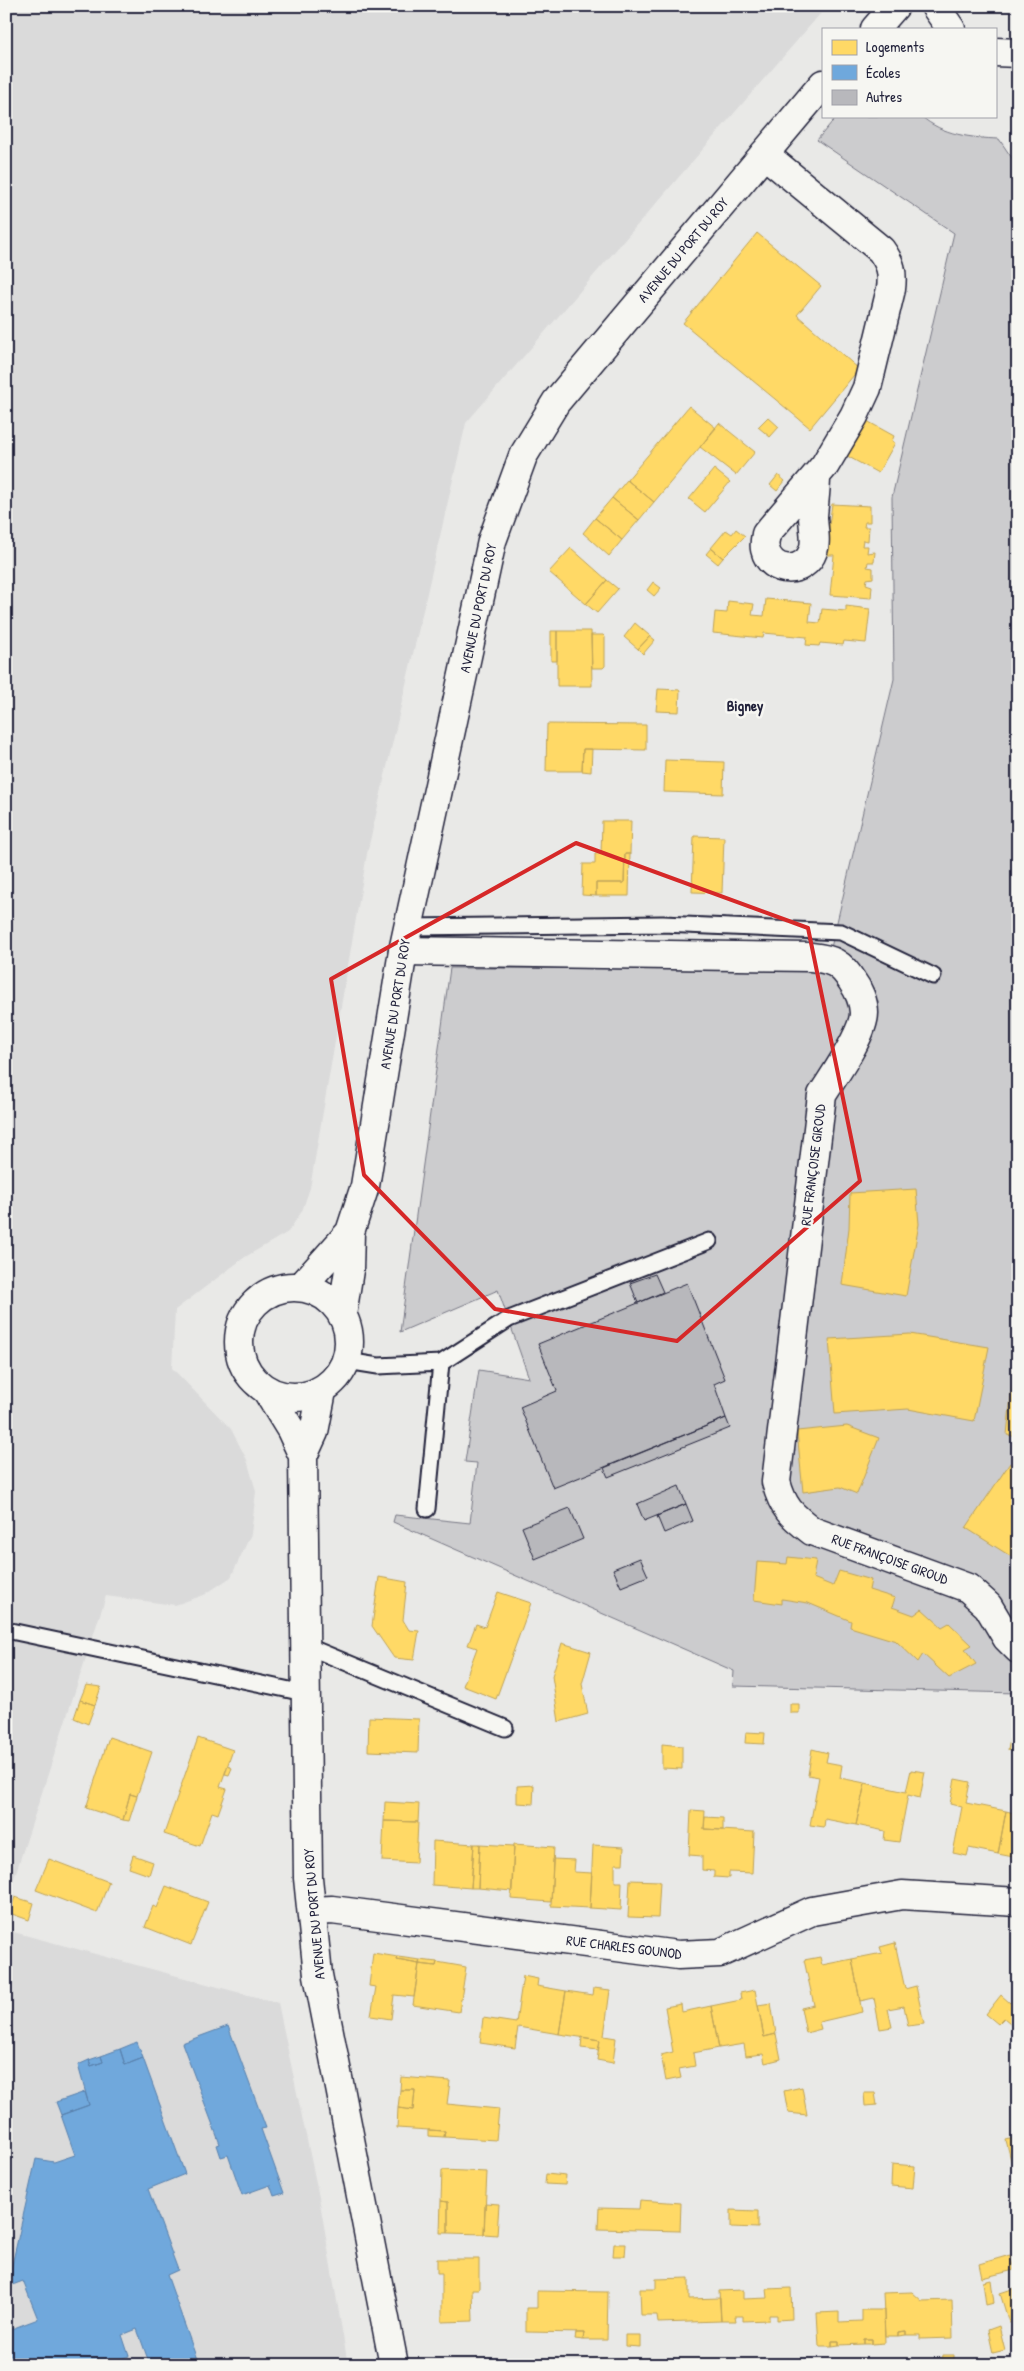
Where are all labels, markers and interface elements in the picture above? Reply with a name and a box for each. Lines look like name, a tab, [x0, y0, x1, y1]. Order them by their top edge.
legend	[822, 28, 996, 118]
text: Logements	[866, 36, 924, 57]
text: Écoles	[866, 62, 900, 83]
text: Autres	[866, 86, 902, 107]
street label: AVENUE DU PORT DU ROY	[633, 193, 733, 306]
street label: AVENUE DU PORT DU ROY	[455, 541, 501, 674]
district label: Bigney	[727, 695, 764, 717]
street label: AVENUE DU PORT DU ROY	[375, 937, 414, 1070]
street label: RUE FRANÇOISE GIROUD	[796, 1103, 829, 1227]
street label: RUE FRANÇOISE GIROUD	[829, 1529, 951, 1589]
street label: AVENUE DU PORT DU ROY	[298, 1847, 329, 1980]
street label: RUE CHARLES GOUNOD	[565, 1930, 683, 1963]

